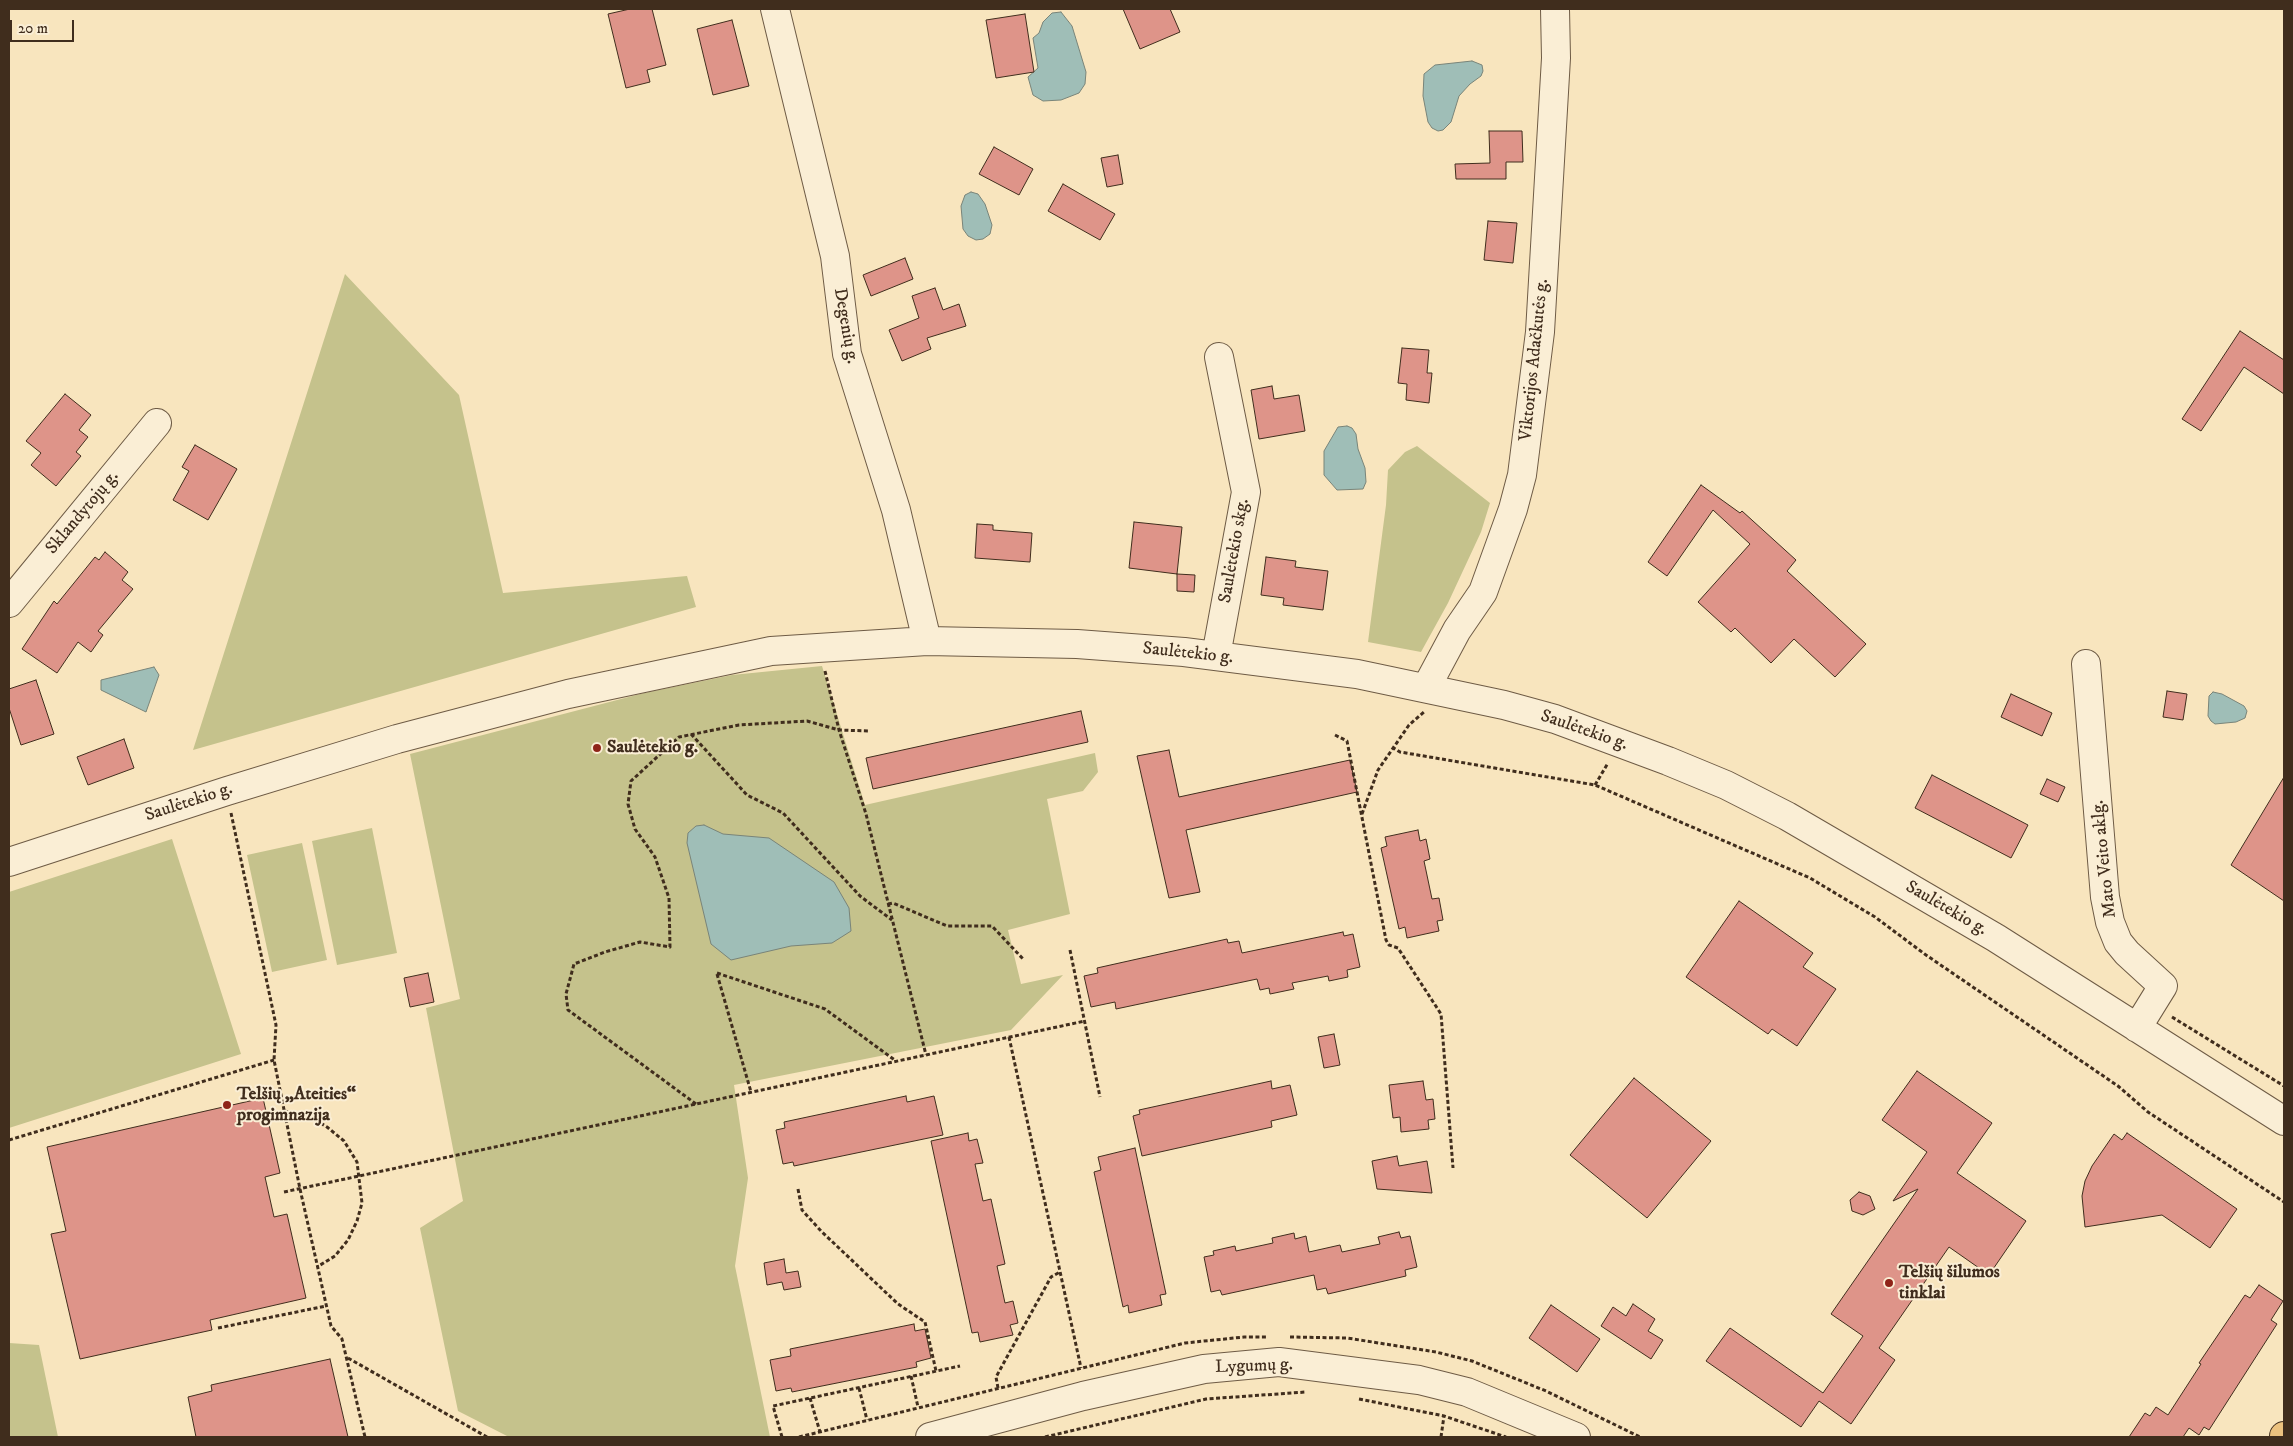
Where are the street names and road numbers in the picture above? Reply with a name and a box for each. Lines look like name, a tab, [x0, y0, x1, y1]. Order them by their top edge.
street label: Viktorijos Adačkutės g.	[1516, 278, 1554, 442]
street label: Degenių g.	[828, 286, 862, 366]
street label: Sklandytojų g.	[42, 467, 124, 559]
street label: Saulėtekio skg.	[1215, 497, 1255, 605]
street label: Saulėtekio g.	[1142, 639, 1234, 669]
street label: Saulėtekio g.	[1537, 706, 1631, 756]
street label: Saulėtekio g.	[142, 779, 236, 827]
street label: Mato Veito aklg.	[2088, 799, 2122, 919]
street label: Saulėtekio g.	[1901, 877, 1991, 941]
street label: Lygumų g.	[1215, 1355, 1293, 1379]

